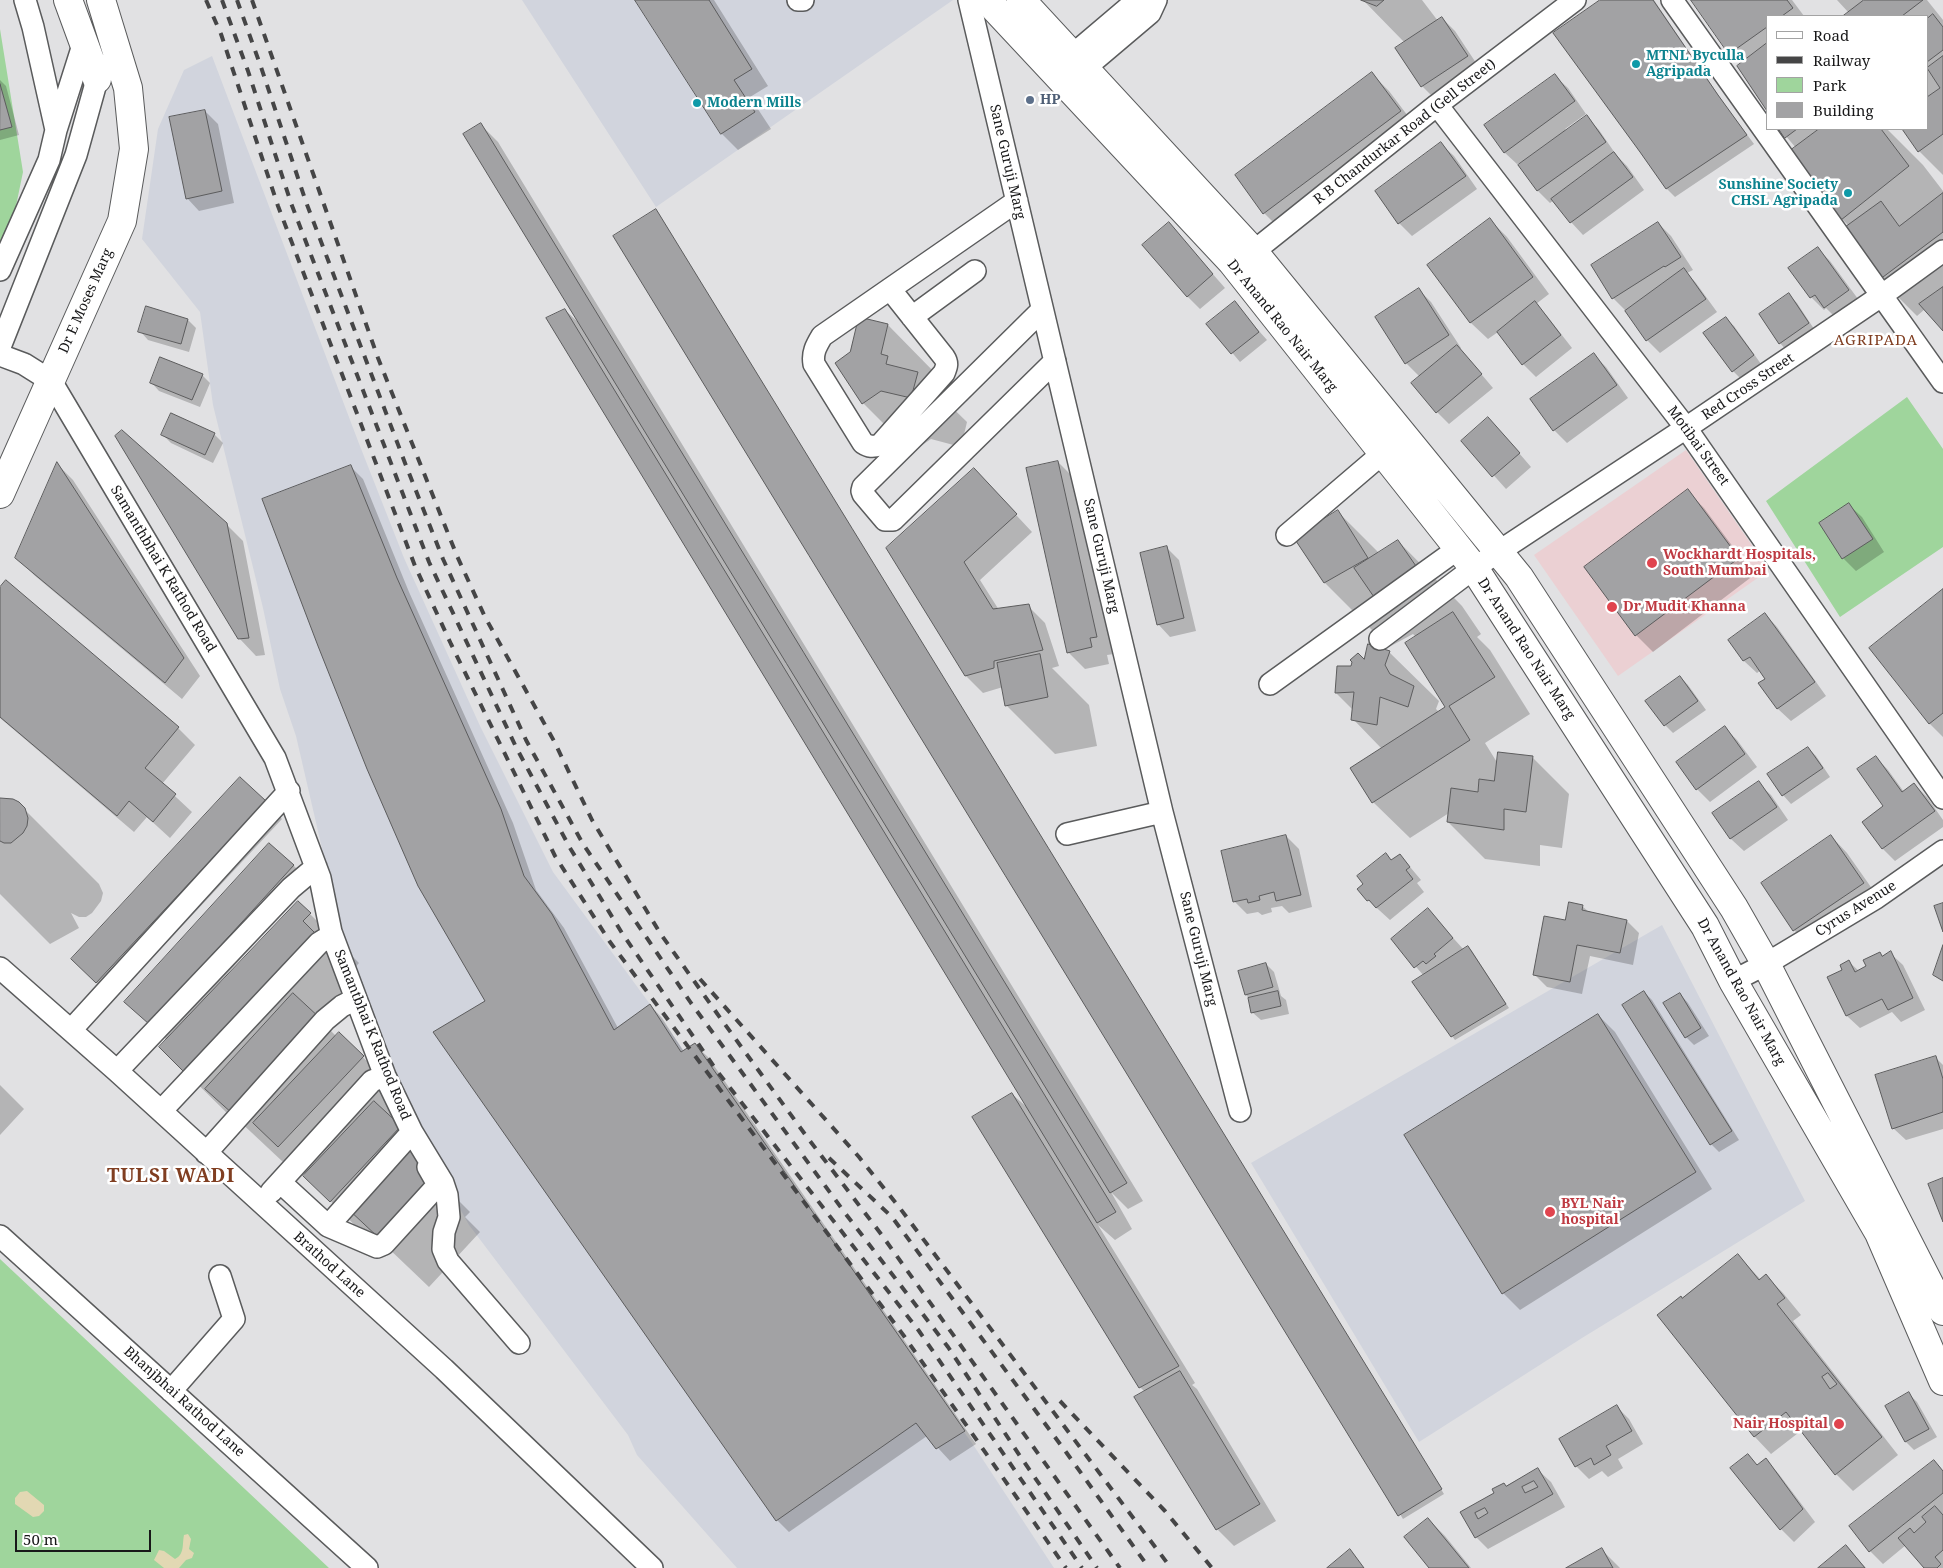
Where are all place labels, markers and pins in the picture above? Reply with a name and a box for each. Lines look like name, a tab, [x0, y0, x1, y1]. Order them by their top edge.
place label: MTNL Byculla Agripada	[1646, 48, 1745, 80]
marker: MTNL Byculla Agripada	[1630, 58, 1642, 70]
place label: HP	[1040, 92, 1060, 108]
marker: HP	[1024, 94, 1036, 106]
place label: Modern Mills	[707, 95, 801, 111]
marker: Modern Mills	[691, 97, 703, 109]
place label: Sunshine Society CHSL Agripada	[1718, 177, 1838, 210]
marker: Sunshine Society CHSL Agripada	[1842, 187, 1854, 199]
place label: Wockhardt Hospitals, South Mumbai	[1663, 547, 1816, 580]
marker: Wockhardt Hospitals, South Mumbai	[1645, 556, 1659, 570]
place label: Dr Mudit Khanna	[1623, 599, 1746, 615]
marker: Dr Mudit Khanna	[1605, 600, 1619, 614]
place label: BYL Nair hospital	[1561, 1196, 1624, 1228]
marker: BYL Nair hospital	[1543, 1205, 1557, 1219]
place label: Nair Hospital	[1733, 1416, 1828, 1432]
marker: Nair Hospital	[1832, 1417, 1846, 1431]

